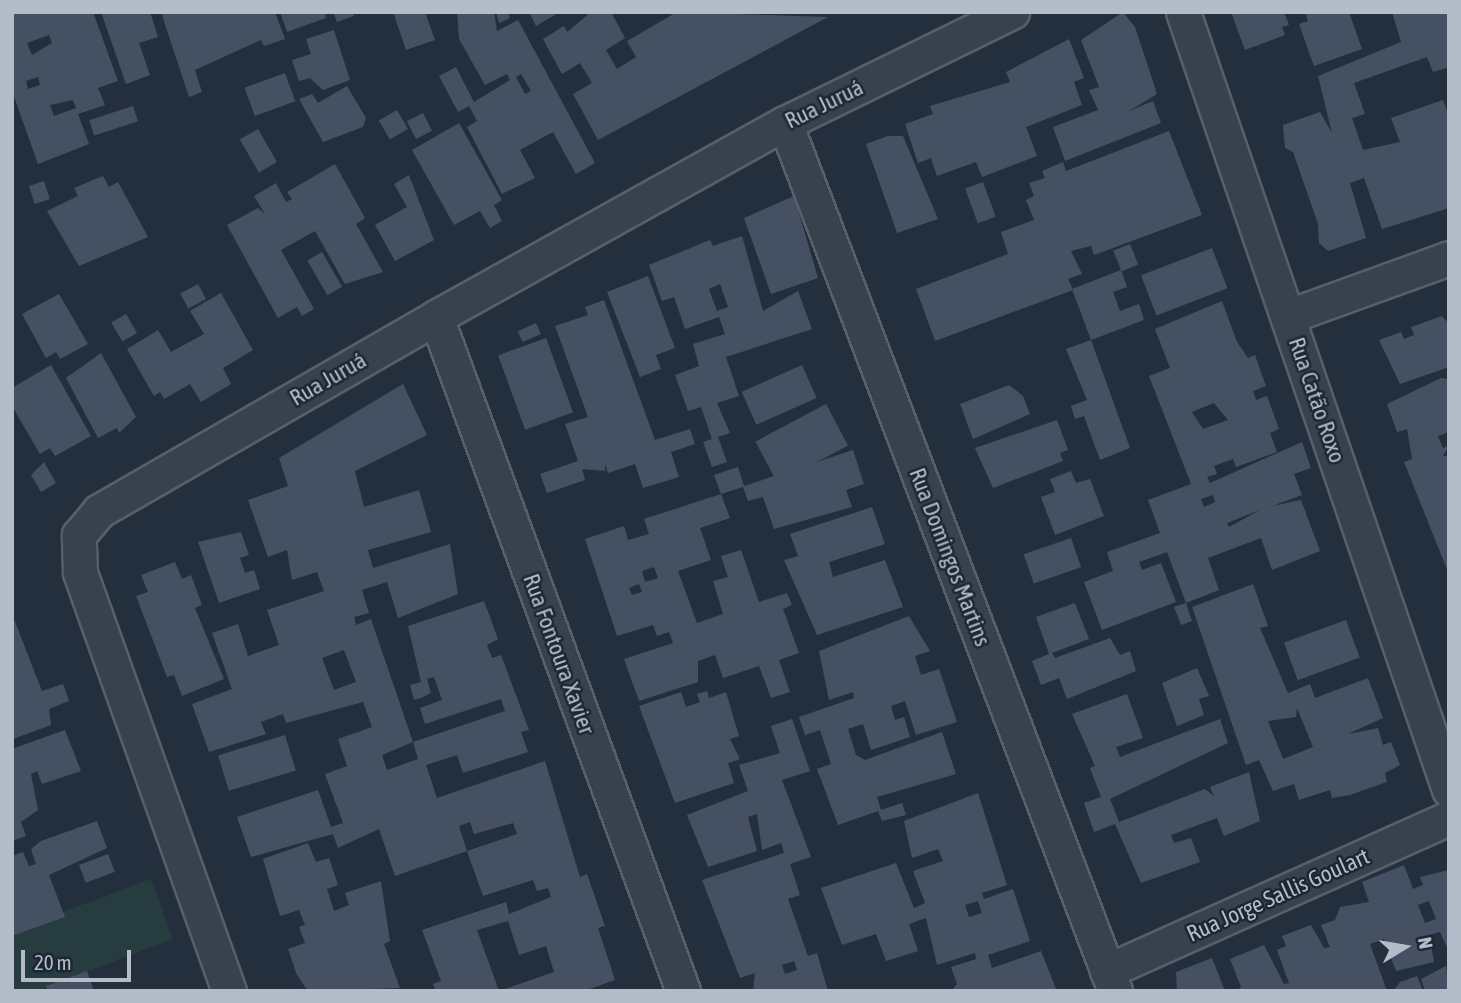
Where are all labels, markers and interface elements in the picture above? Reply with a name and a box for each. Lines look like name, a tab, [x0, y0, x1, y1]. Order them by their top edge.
street label: Rua Juruá	[780, 73, 868, 135]
street label: Rua Catão Roxo	[1283, 334, 1351, 466]
street label: Rua Juruá	[285, 346, 371, 412]
street label: Rua Domingos Martins	[903, 464, 997, 650]
street label: Rua Fontoura Xavier	[517, 570, 601, 738]
street label: Rua Jorge Sallis Goulart	[1182, 842, 1374, 948]
north arrow	[1370, 912, 1440, 982]
text: N	[1414, 935, 1437, 951]
scale bar	[24, 936, 135, 980]
text: 20 m	[34, 950, 72, 974]

